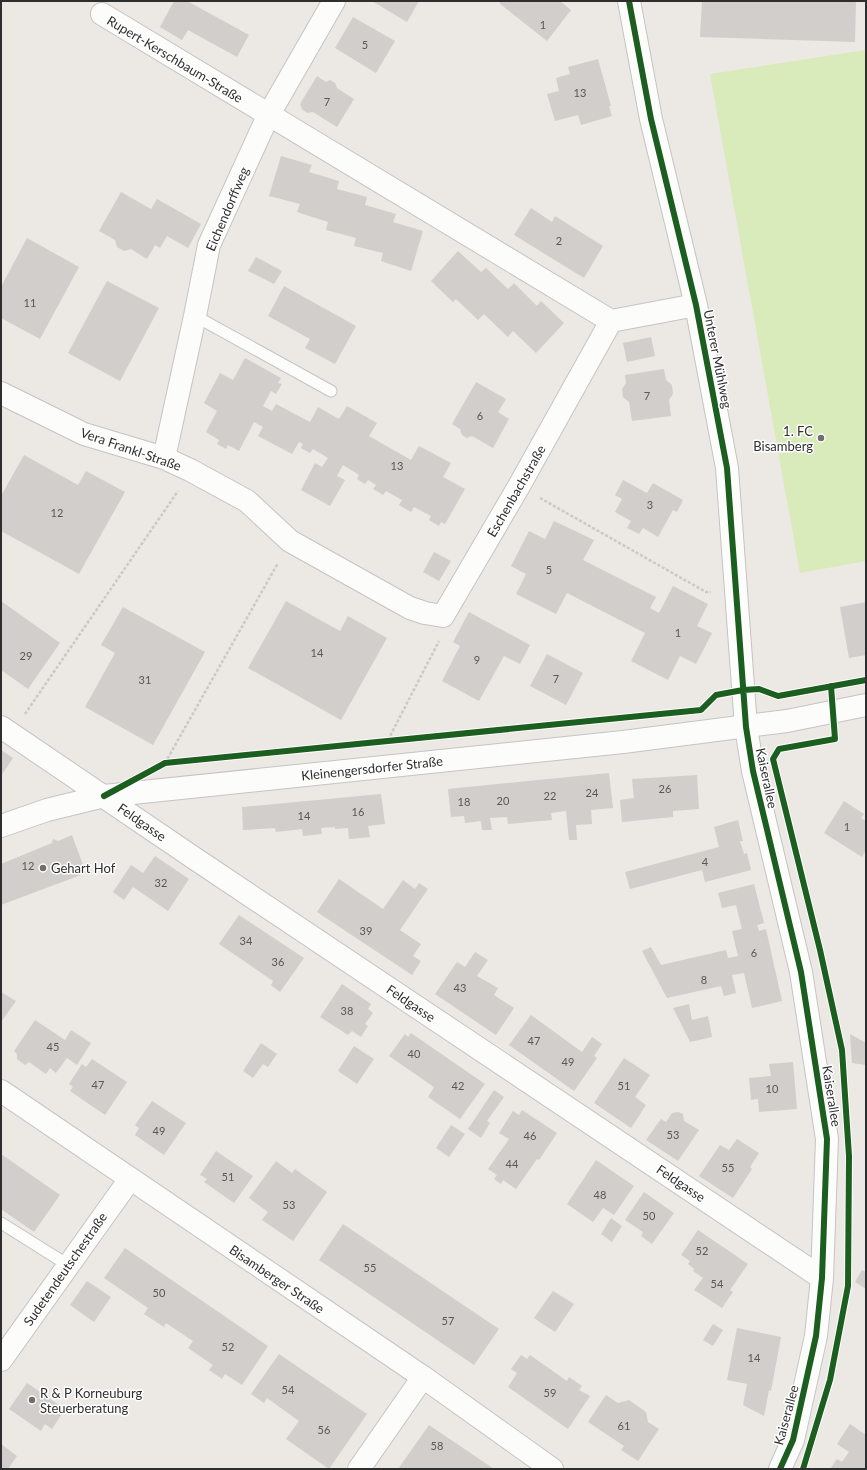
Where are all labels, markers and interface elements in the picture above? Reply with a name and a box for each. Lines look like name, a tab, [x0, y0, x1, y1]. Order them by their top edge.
street label: Rupert-Kerschbaum-Straße	[104, 12, 246, 106]
house number: 1	[540, 18, 546, 31]
house number: 5	[362, 38, 368, 51]
house number: 13	[574, 86, 586, 99]
house number: 7	[324, 95, 330, 108]
street label: Eichendorffweg	[202, 164, 252, 254]
house number: 2	[556, 234, 562, 247]
house number: 11	[24, 296, 36, 309]
street label: Unterer Mühlweg	[701, 308, 735, 410]
house number: 7	[644, 389, 650, 402]
house number: 6	[477, 409, 483, 422]
place label: 1. FC Bisamberg	[753, 423, 813, 454]
street label: Vera Frankl-Straße	[78, 424, 184, 474]
marker: 1. FC Bisamberg	[816, 433, 826, 443]
street label: Eschenbachstraße	[483, 442, 549, 540]
house number: 13	[391, 459, 403, 472]
house number: 3	[647, 498, 653, 511]
house number: 12	[51, 506, 63, 519]
house number: 5	[546, 563, 552, 576]
house number: 1	[675, 626, 681, 639]
house number: 14	[311, 646, 324, 659]
house number: 29	[20, 649, 32, 662]
house number: 9	[474, 653, 480, 666]
house number: 7	[553, 672, 559, 685]
house number: 31	[139, 673, 151, 686]
street label: Kaiserallee	[753, 746, 781, 810]
street label: Kleinengersdorfer Straße	[300, 753, 444, 783]
house number: 26	[659, 782, 671, 795]
house number: 24	[586, 786, 599, 799]
house number: 22	[544, 789, 556, 802]
house number: 20	[497, 794, 510, 807]
house number: 18	[458, 795, 470, 808]
street label: Feldgasse	[115, 800, 169, 845]
house number: 16	[352, 805, 364, 818]
house number: 14	[298, 809, 311, 822]
house number: 1	[844, 820, 850, 833]
house number: 4	[702, 855, 709, 868]
house number: 12	[22, 859, 34, 872]
place label: Gehart Hof	[51, 860, 116, 876]
marker: Gehart Hof	[38, 863, 48, 873]
house number: 32	[155, 876, 167, 889]
house number: 39	[360, 924, 372, 937]
house number: 34	[240, 934, 253, 947]
house number: 6	[751, 946, 757, 959]
house number: 36	[272, 955, 284, 968]
house number: 8	[701, 973, 707, 986]
street label: Feldgasse	[384, 981, 439, 1025]
house number: 43	[454, 981, 466, 994]
house number: 38	[341, 1004, 353, 1017]
house number: 47	[528, 1034, 540, 1047]
house number: 45	[47, 1040, 59, 1053]
house number: 40	[408, 1047, 421, 1060]
house number: 49	[562, 1055, 574, 1068]
street label: Kaiserallee	[819, 1064, 845, 1128]
house number: 47	[92, 1078, 104, 1091]
house number: 42	[452, 1079, 464, 1092]
house number: 51	[618, 1079, 630, 1092]
house number: 10	[766, 1082, 779, 1095]
house number: 49	[153, 1124, 165, 1137]
house number: 53	[667, 1128, 679, 1141]
house number: 46	[524, 1129, 536, 1142]
house number: 44	[506, 1157, 519, 1170]
street label: Feldgasse	[654, 1161, 709, 1205]
house number: 55	[722, 1161, 734, 1174]
house number: 51	[222, 1170, 234, 1183]
house number: 48	[594, 1188, 606, 1201]
house number: 53	[283, 1198, 295, 1211]
street label: Sudetendeutschestraße	[20, 1209, 110, 1329]
house number: 50	[643, 1209, 656, 1222]
street label: Bisamberger Straße	[226, 1241, 328, 1317]
house number: 52	[696, 1244, 708, 1257]
house number: 55	[364, 1261, 376, 1274]
house number: 54	[711, 1277, 724, 1290]
house number: 50	[153, 1286, 166, 1299]
house number: 57	[442, 1314, 454, 1327]
house number: 52	[222, 1340, 234, 1353]
house number: 14	[748, 1351, 761, 1364]
house number: 54	[282, 1383, 295, 1396]
street label: Kaiserallee	[770, 1383, 802, 1447]
place label: R & P Korneuburg Steuerberatung	[40, 1385, 143, 1416]
house number: 59	[544, 1386, 556, 1399]
marker: R & P Korneuburg Steuerberatung	[27, 1395, 37, 1405]
house number: 61	[618, 1419, 630, 1432]
house number: 56	[318, 1423, 330, 1436]
house number: 58	[431, 1439, 443, 1452]

